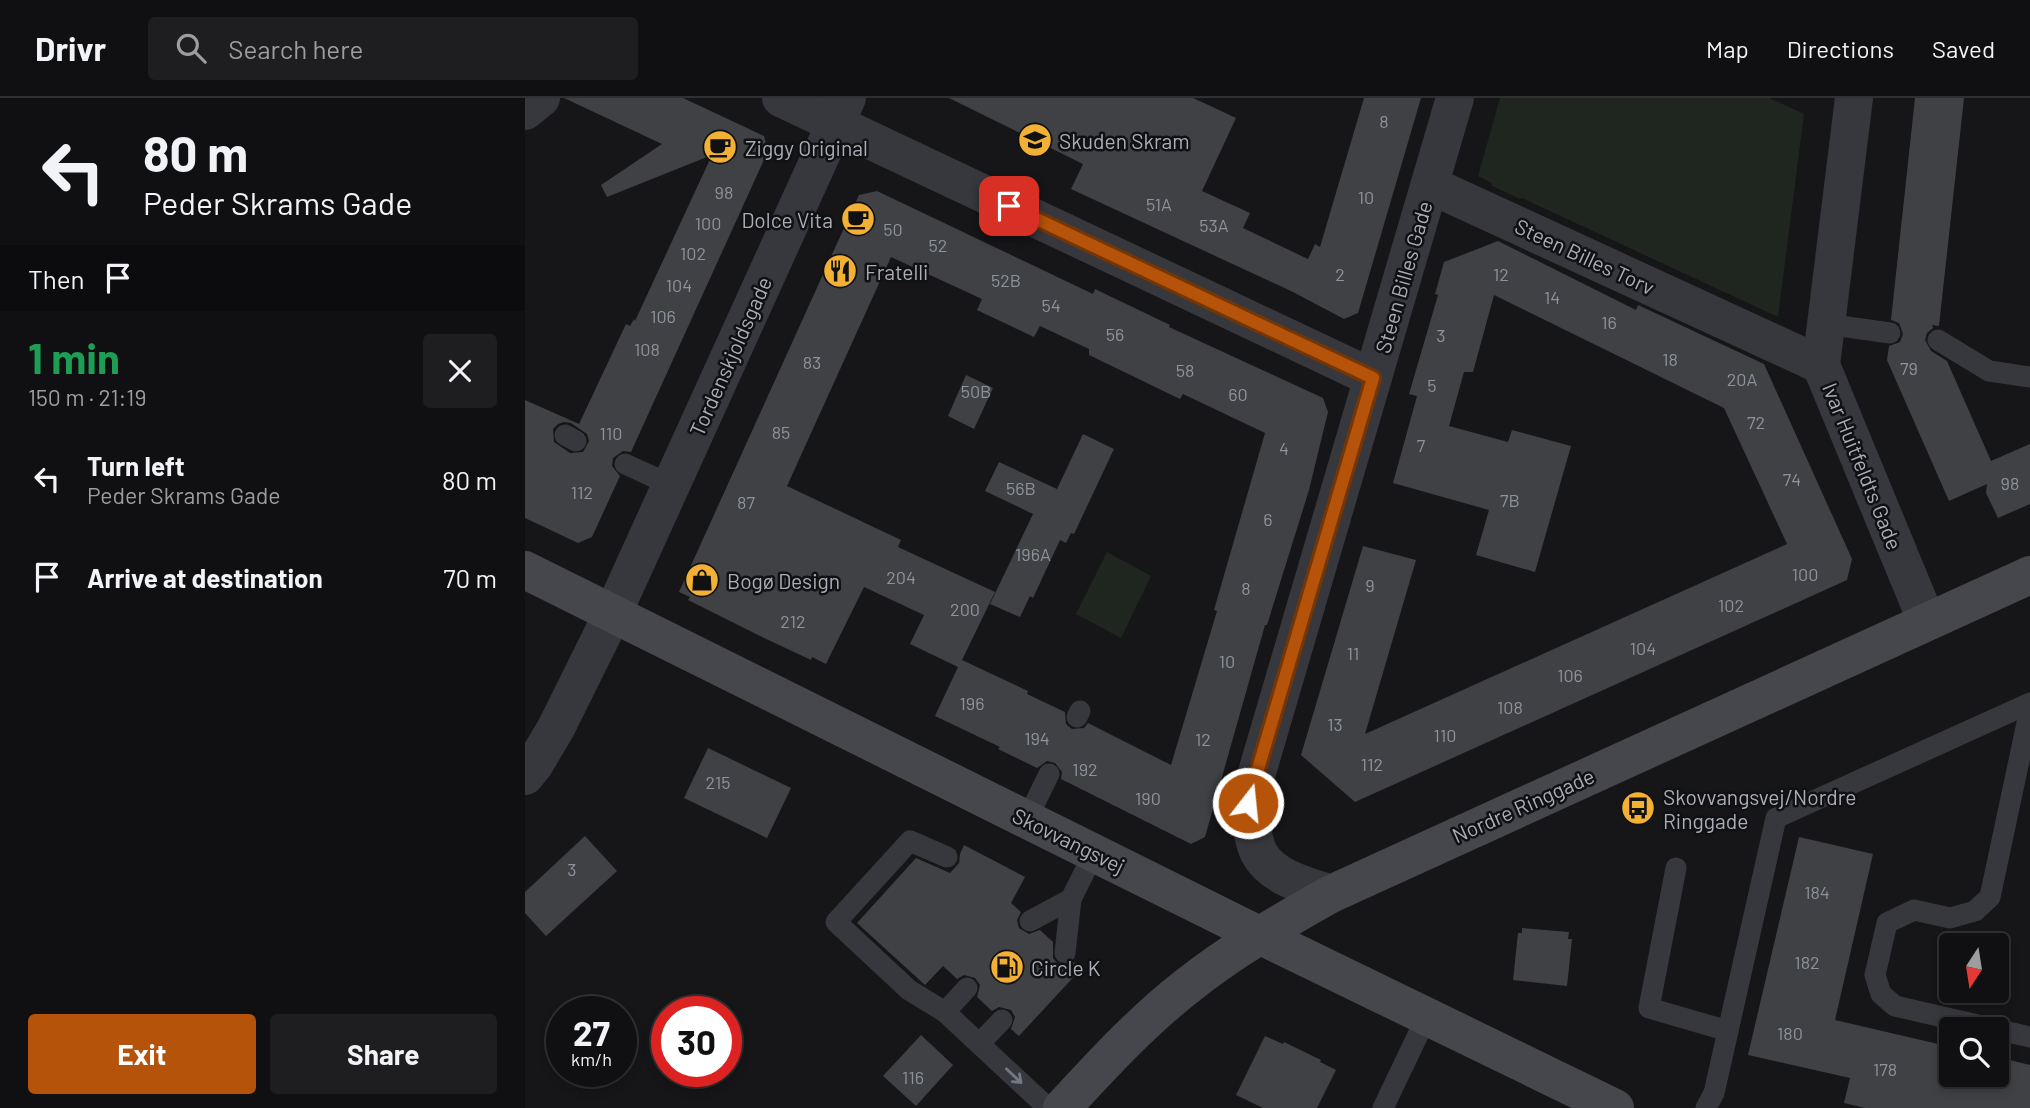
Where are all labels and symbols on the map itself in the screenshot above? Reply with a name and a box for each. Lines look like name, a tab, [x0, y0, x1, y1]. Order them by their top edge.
house number: 8	[1379, 110, 1389, 132]
school or university icon: Skuden Skram	[1016, 121, 1054, 159]
cafe icon: Ziggy Original	[701, 128, 739, 166]
place label: Skuden Skram	[1059, 128, 1190, 153]
place label: Ziggy Original	[745, 135, 868, 160]
pin	[979, 176, 1039, 236]
house number: 98	[715, 181, 733, 203]
house number: 10	[1358, 186, 1374, 208]
house number: 51A	[1146, 193, 1172, 215]
street label: Steen Billes Gade	[1369, 198, 1437, 356]
cafe icon: Dolce Vita	[839, 200, 877, 238]
place label: Dolce Vita	[741, 207, 833, 232]
house number: 100	[695, 212, 721, 234]
street label: Steen Billes Torv	[1511, 213, 1659, 299]
house number: 53A	[1199, 214, 1229, 236]
house number: 50	[883, 218, 903, 240]
house number: 52	[929, 234, 947, 256]
house number: 102	[680, 242, 706, 264]
restaurant icon: Fratelli	[821, 252, 859, 290]
place label: Fratelli	[865, 259, 928, 284]
house number: 2	[1335, 263, 1345, 285]
house number: 12	[1493, 263, 1509, 285]
house number: 52B	[991, 269, 1021, 291]
street label: Tordenskjoldsgade	[684, 272, 776, 440]
house number: 104	[666, 274, 692, 296]
house number: 14	[1544, 286, 1560, 308]
house number: 54	[1041, 294, 1061, 316]
house number: 106	[650, 305, 676, 327]
house number: 16	[1601, 311, 1617, 333]
house number: 56	[1106, 323, 1124, 345]
house number: 3	[1436, 324, 1446, 346]
house number: 108	[634, 338, 660, 360]
house number: 18	[1662, 348, 1678, 370]
house number: 83	[803, 351, 821, 373]
house number: 79	[1900, 357, 1918, 379]
house number: 58	[1176, 359, 1194, 381]
house number: 20A	[1727, 368, 1757, 390]
house number: 5	[1427, 374, 1437, 396]
street label: Ivar Huitfeldts Gade	[1818, 379, 1908, 553]
house number: 50B	[961, 380, 991, 402]
house number: 60	[1228, 383, 1248, 405]
house number: 72	[1747, 411, 1765, 433]
house number: 85	[772, 421, 790, 443]
house number: 110	[600, 422, 622, 444]
house number: 7	[1417, 434, 1426, 456]
house number: 4	[1279, 437, 1289, 459]
house number: 74	[1783, 468, 1801, 490]
house number: 98	[2001, 472, 2019, 494]
house number: 56B	[1006, 477, 1036, 499]
house number: 112	[571, 481, 593, 503]
house number: 7B	[1500, 489, 1520, 511]
house number: 87	[737, 491, 755, 513]
house number: 6	[1263, 508, 1273, 530]
house number: 196A	[1015, 543, 1051, 565]
shop icon: Bogø Design	[683, 561, 721, 599]
house number: 100	[1792, 563, 1818, 585]
house number: 204	[886, 566, 916, 588]
place label: Bogø Design	[727, 568, 840, 593]
house number: 9	[1365, 574, 1375, 596]
house number: 8	[1241, 577, 1251, 599]
house number: 102	[1718, 594, 1744, 616]
house number: 200	[950, 598, 980, 620]
house number: 212	[780, 610, 806, 632]
house number: 104	[1630, 637, 1656, 659]
house number: 11	[1347, 642, 1359, 664]
house number: 10	[1219, 650, 1235, 672]
house number: 106	[1557, 664, 1583, 686]
house number: 196	[960, 692, 984, 714]
house number: 108	[1497, 696, 1523, 718]
house number: 13	[1327, 713, 1343, 735]
house number: 110	[1434, 724, 1456, 746]
house number: 194	[1024, 727, 1050, 749]
house number: 12	[1195, 728, 1211, 750]
house number: 112	[1361, 753, 1383, 775]
house number: 192	[1072, 758, 1098, 780]
street label: Nordre Ringgade	[1448, 762, 1598, 848]
position arrow	[1211, 766, 1285, 840]
house number: 215	[706, 771, 730, 793]
place label: Skovvangsvej/Nordre Ringgade	[1663, 784, 1856, 833]
house number: 190	[1135, 787, 1161, 809]
bus stop icon: Skovvangsvej/Nordre Ringgade	[1619, 789, 1657, 827]
street label: Skovvangsvej	[1009, 802, 1129, 878]
house number: 3	[567, 858, 577, 880]
house number: 184	[1804, 881, 1830, 903]
north arrow	[1939, 933, 2009, 1003]
fuel station icon: Circle K	[988, 948, 1026, 986]
house number: 182	[1794, 951, 1820, 973]
place label: Circle K	[1031, 955, 1101, 980]
speed limit sign: 30	[651, 996, 742, 1087]
house number: 180	[1777, 1022, 1803, 1044]
house number: 178	[1873, 1058, 1897, 1080]
house number: 116	[902, 1066, 924, 1088]
one-way arrow	[1005, 1068, 1023, 1084]

